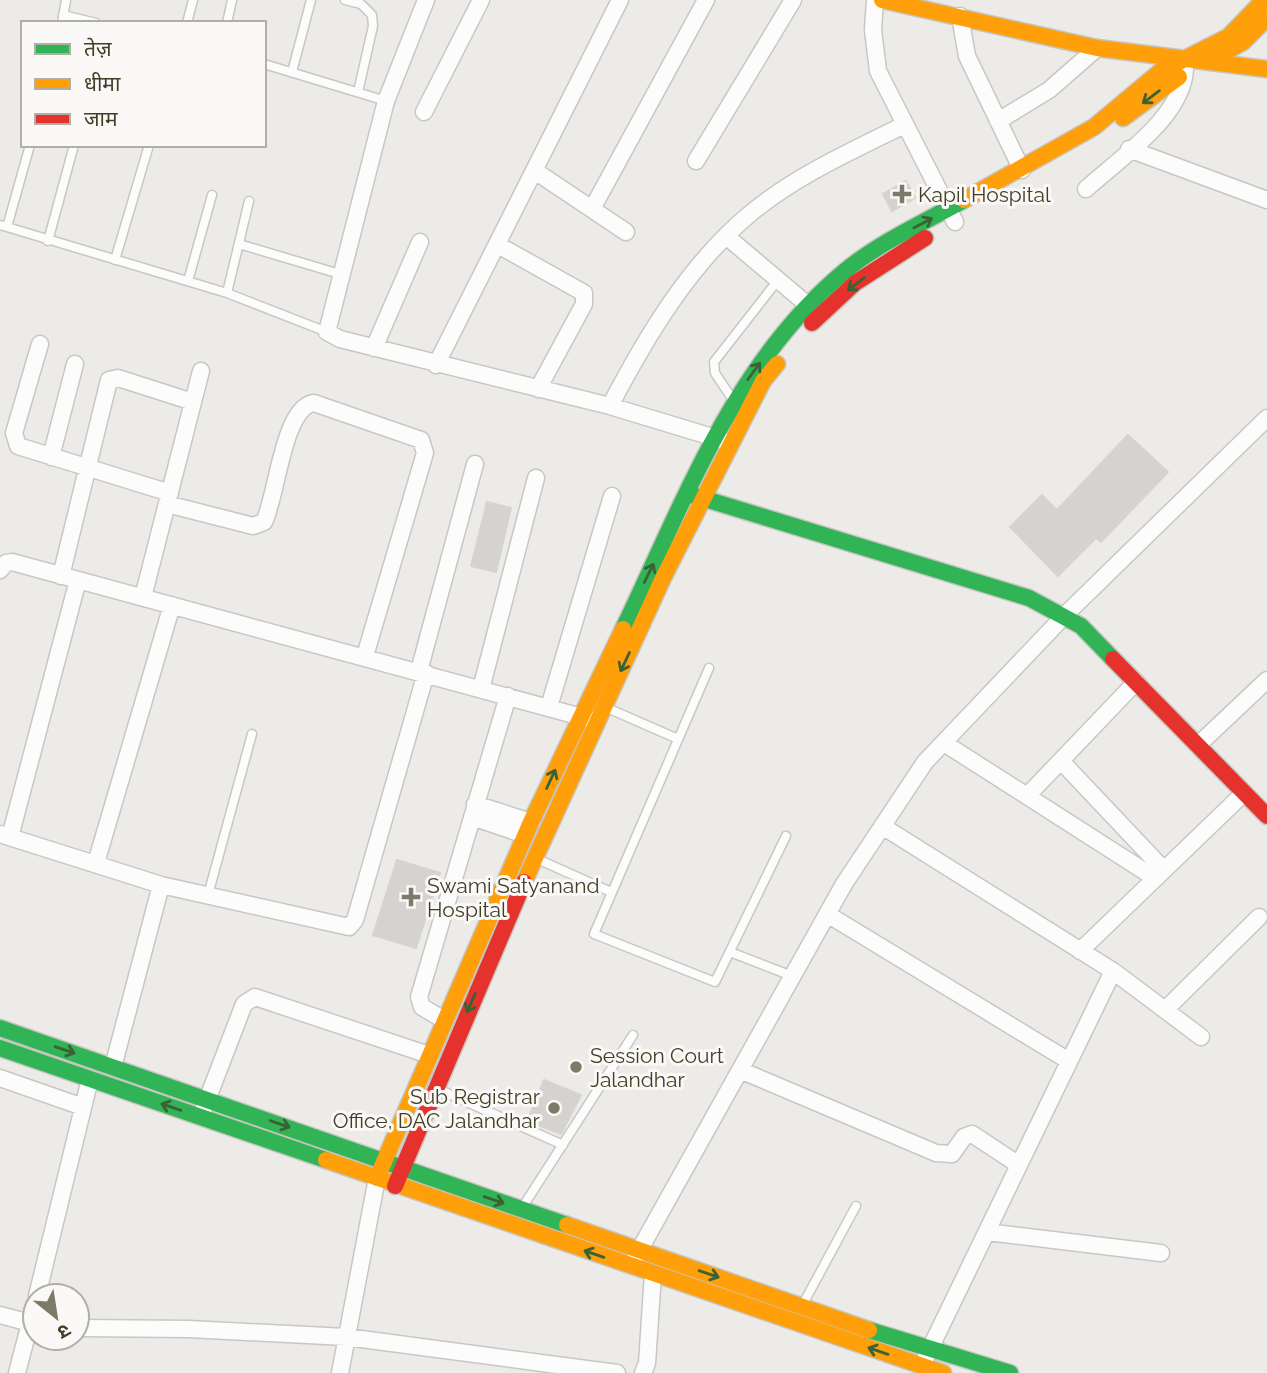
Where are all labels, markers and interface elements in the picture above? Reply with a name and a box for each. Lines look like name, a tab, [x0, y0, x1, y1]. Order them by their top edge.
legend	[21, 21, 266, 147]
text: तेज़	[84, 36, 112, 61]
text: धीमा	[84, 71, 121, 96]
one-way arrow	[1142, 89, 1160, 104]
text: जाम	[84, 106, 118, 131]
place label: Kapil Hospital	[918, 182, 1051, 207]
marker: Kapil Hospital	[892, 184, 912, 204]
one-way arrow	[912, 216, 933, 229]
one-way arrow	[847, 276, 865, 291]
one-way arrow	[746, 363, 761, 381]
one-way arrow	[643, 563, 656, 584]
one-way arrow	[618, 651, 631, 672]
one-way arrow	[546, 768, 559, 789]
place label: Swami Satyanand Hospital	[427, 873, 600, 922]
marker: Swami Satyanand Hospital	[401, 887, 421, 907]
one-way arrow	[464, 992, 477, 1014]
place label: Session Court Jalandhar	[590, 1043, 724, 1092]
one-way arrow	[53, 1045, 75, 1057]
marker: Session Court Jalandhar	[568, 1059, 584, 1075]
place label: Sub Registrar Office, DAC Jalandhar	[333, 1084, 541, 1133]
one-way arrow	[160, 1100, 182, 1112]
marker: Sub Registrar Office, DAC Jalandhar	[546, 1100, 562, 1116]
one-way arrow	[268, 1119, 290, 1131]
one-way arrow	[483, 1195, 505, 1207]
one-way arrow	[583, 1247, 605, 1259]
one-way arrow	[698, 1269, 720, 1281]
north arrow	[21, 1282, 91, 1352]
text: उ	[53, 1319, 75, 1344]
one-way arrow	[868, 1344, 890, 1356]

